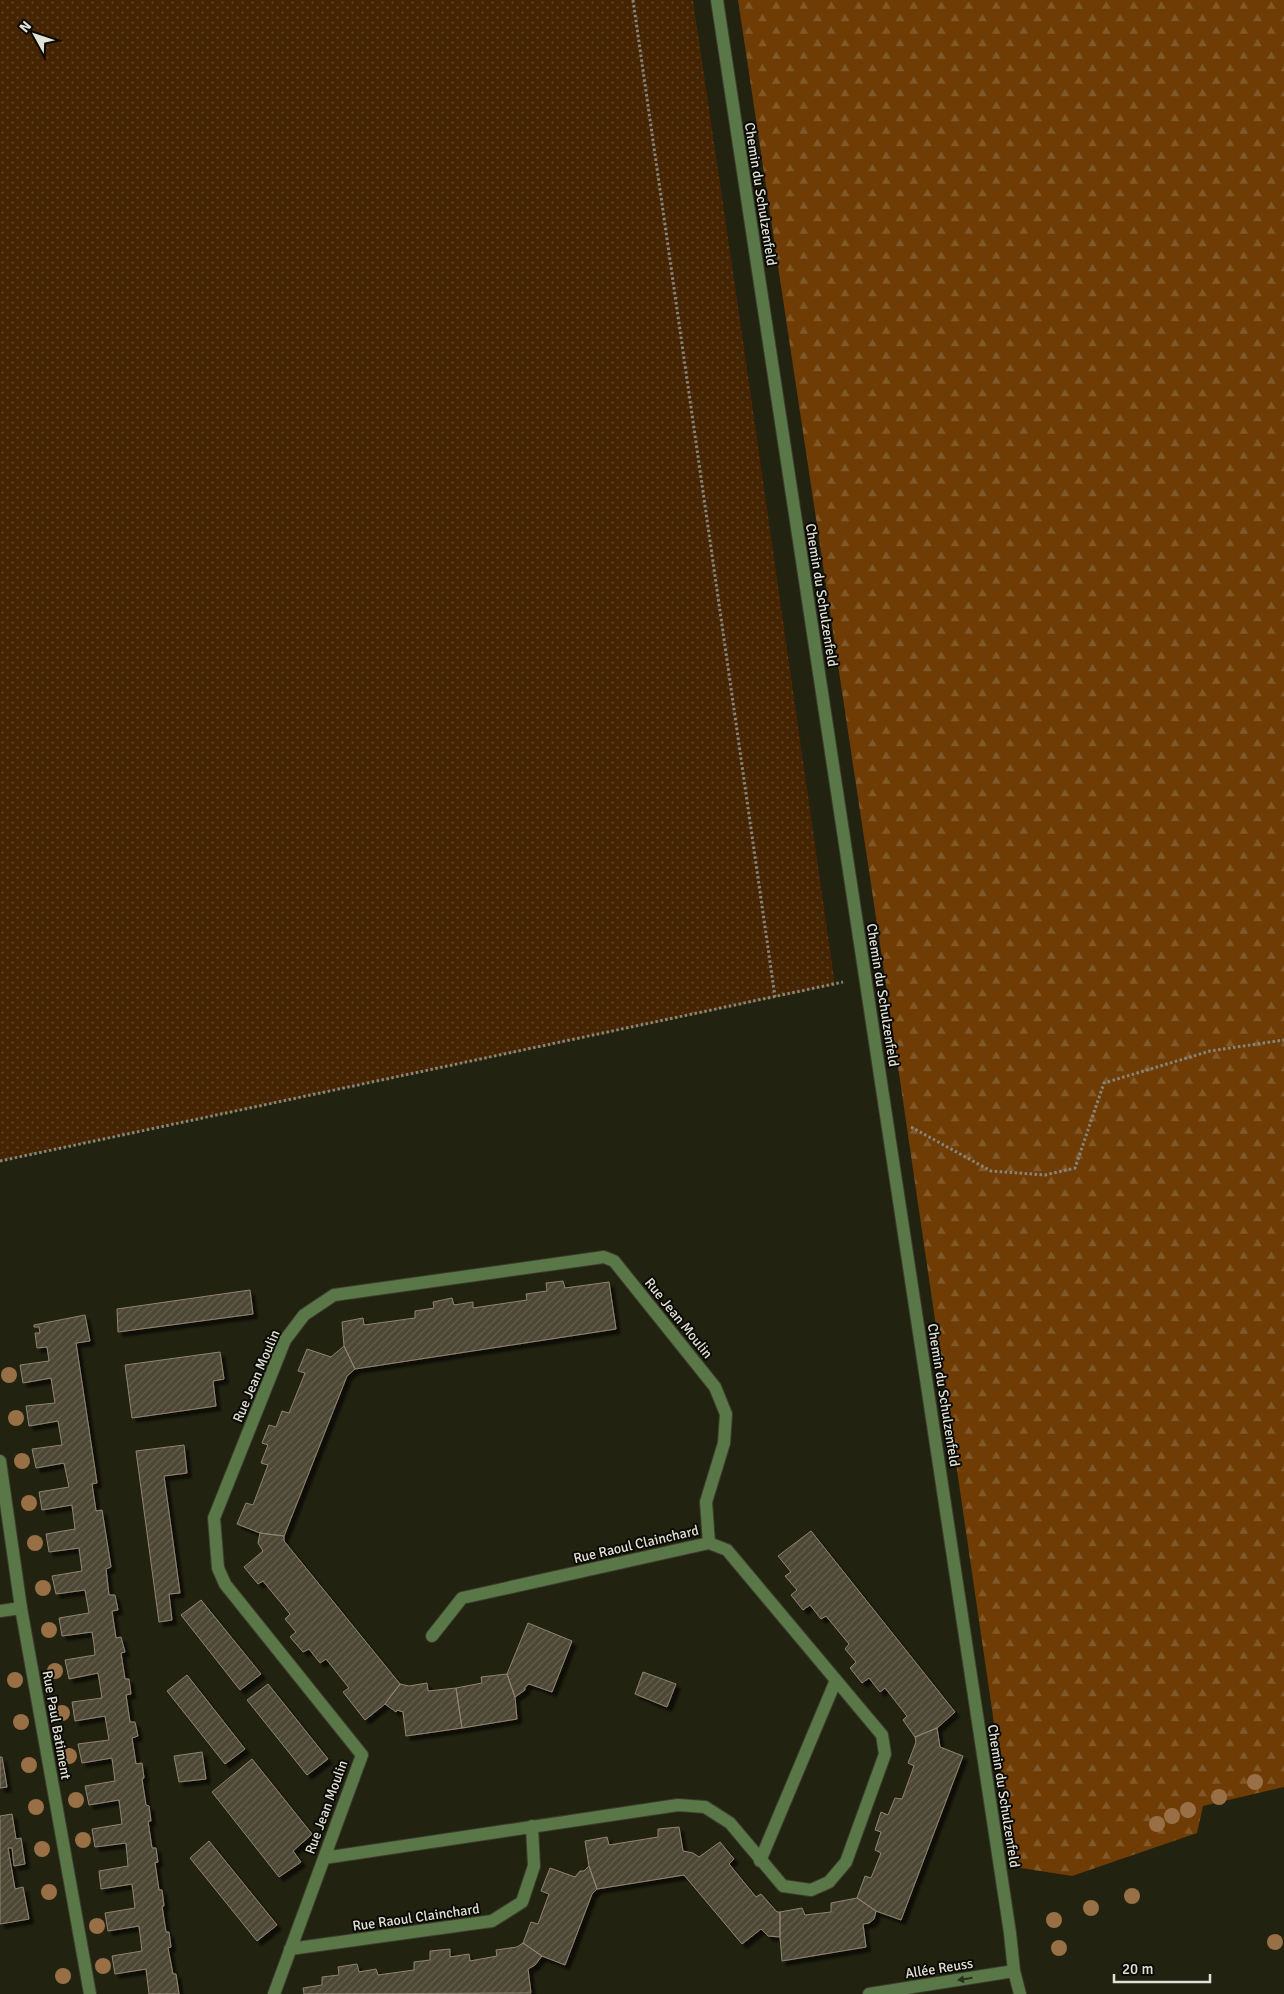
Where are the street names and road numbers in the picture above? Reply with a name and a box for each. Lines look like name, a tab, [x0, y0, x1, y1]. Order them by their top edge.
street label: Chemin du Schulzenfeld	[741, 121, 780, 267]
street label: Chemin du Schulzenfeld	[802, 522, 841, 668]
street label: Chemin du Schulzenfeld	[863, 922, 902, 1068]
street label: Rue Jean Moulin	[641, 1275, 716, 1362]
street label: Chemin du Schulzenfeld	[924, 1322, 963, 1468]
street label: Rue Jean Moulin	[229, 1327, 284, 1425]
street label: Rue Raoul Clainchard	[572, 1522, 700, 1567]
street label: Rue Paul Batiment	[39, 1669, 74, 1781]
street label: Chemin du Schulzenfeld	[984, 1723, 1023, 1869]
street label: Rue Jean Moulin	[302, 1758, 351, 1856]
street label: Rue Raoul Clainchard	[351, 1900, 481, 1935]
street label: Allée Reuss	[904, 1955, 974, 1982]

